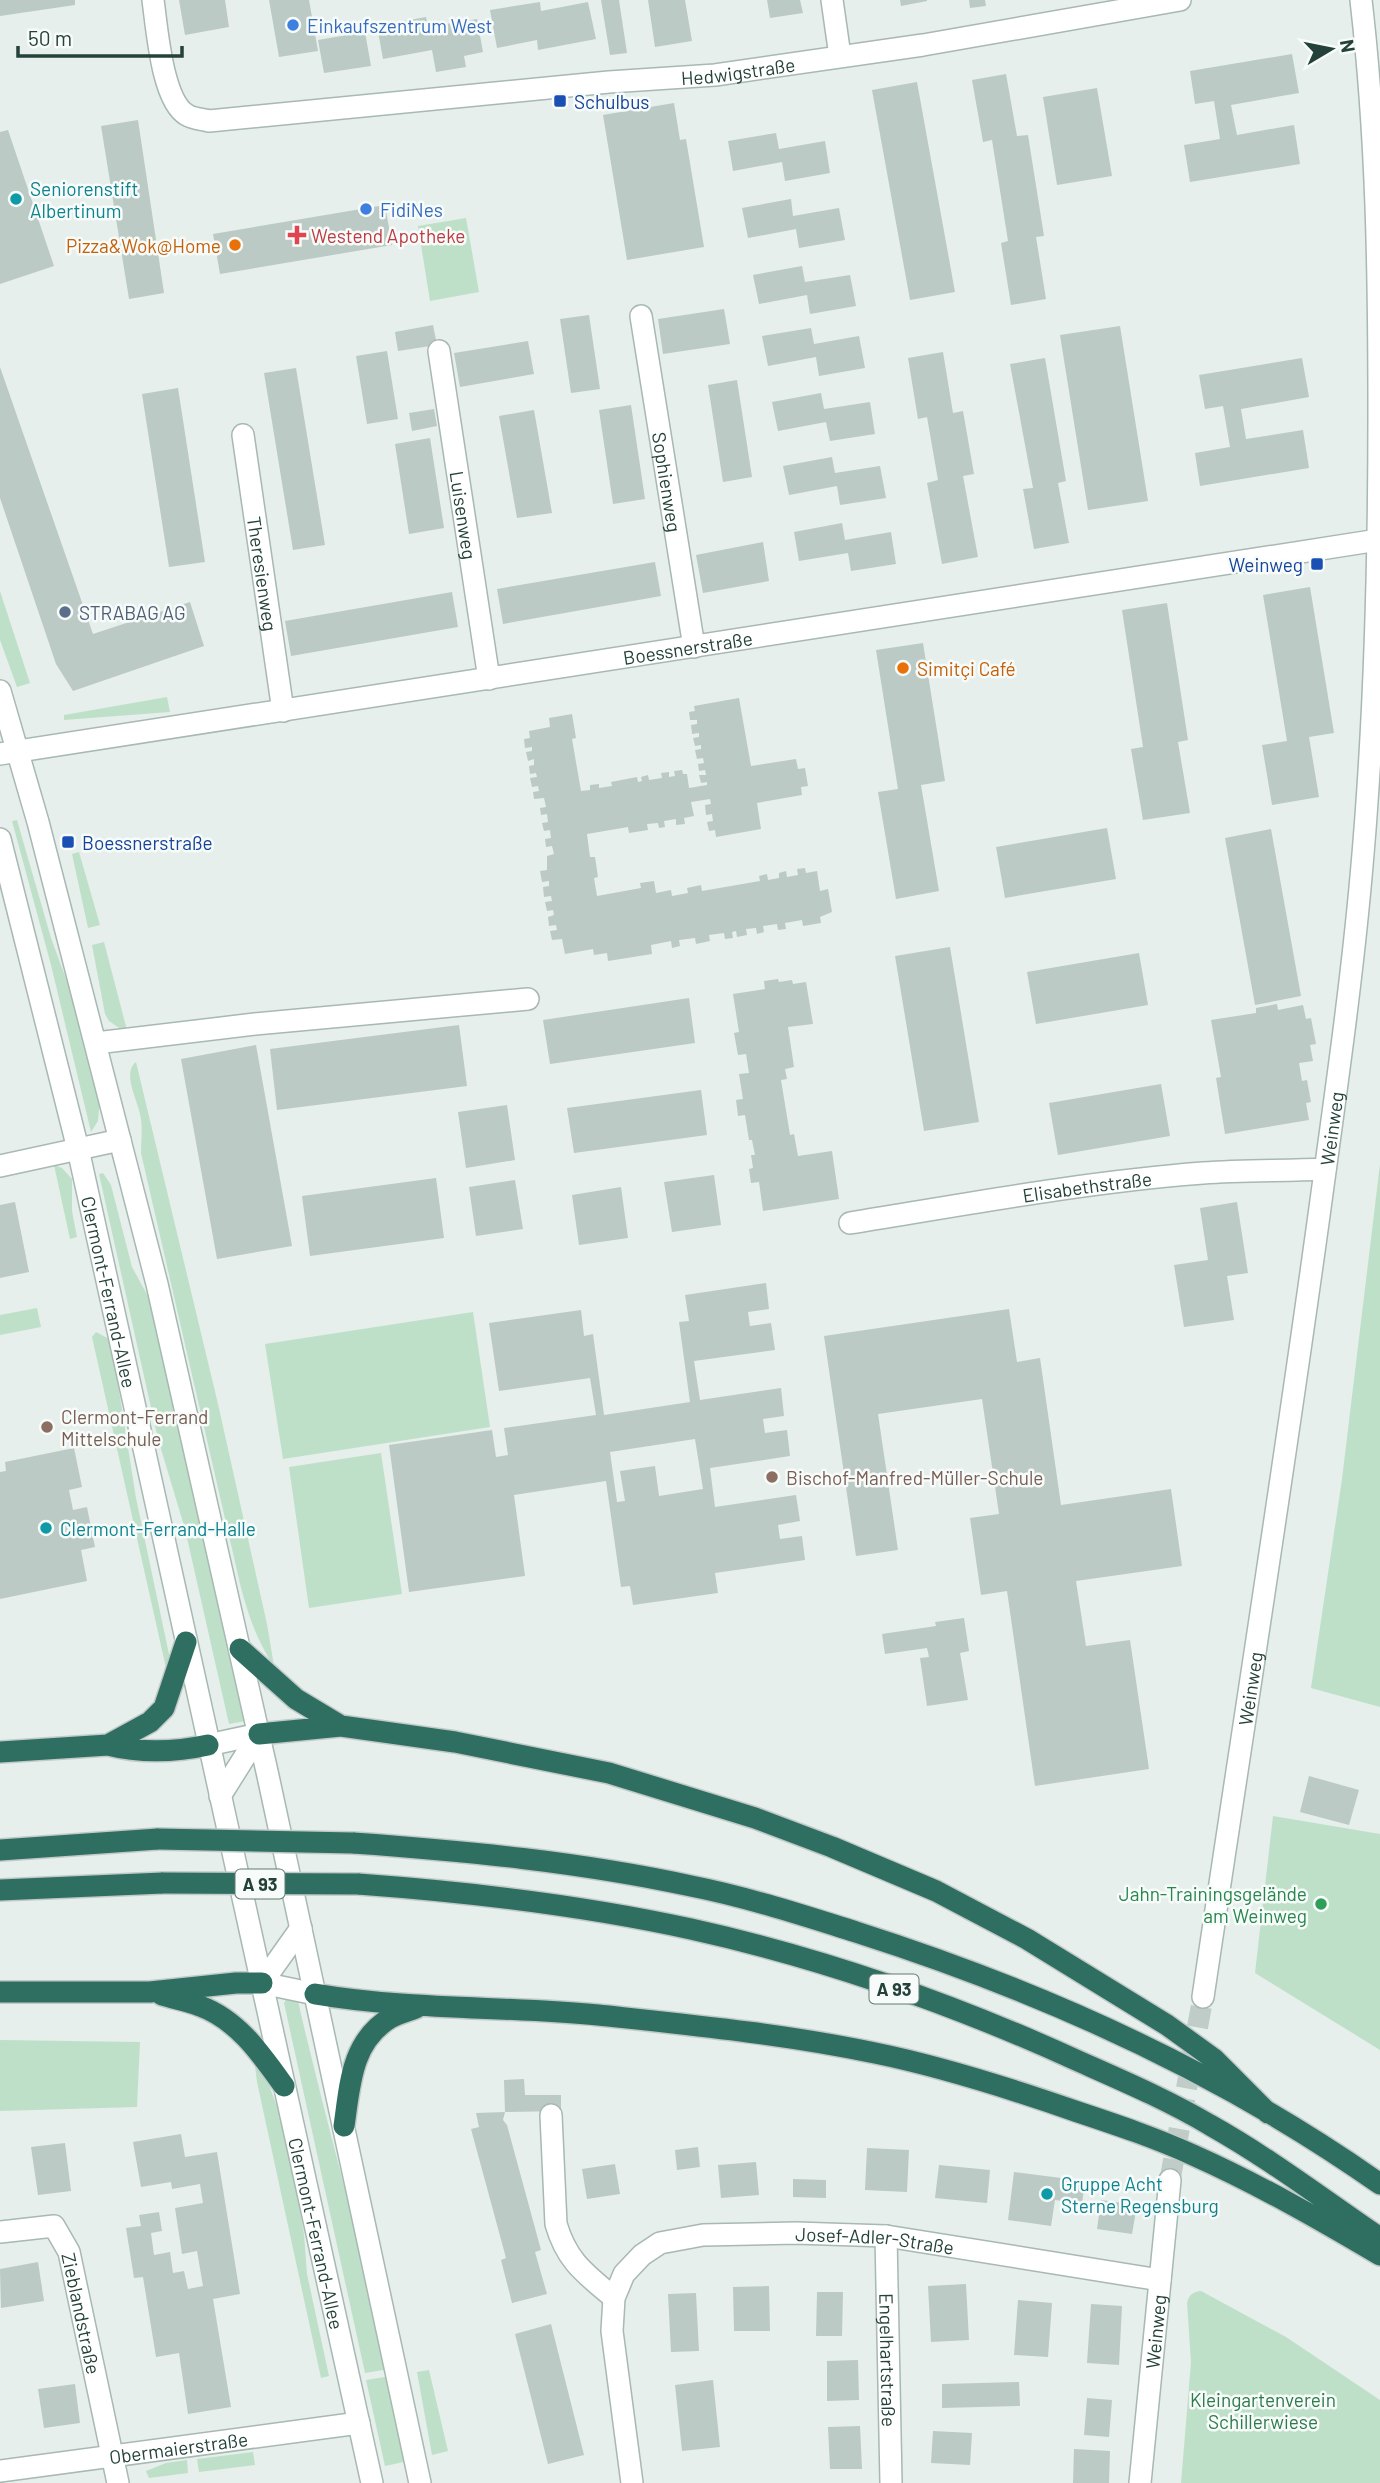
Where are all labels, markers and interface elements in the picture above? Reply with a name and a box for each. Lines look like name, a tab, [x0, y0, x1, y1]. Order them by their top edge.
scale bar	[18, 14, 182, 58]
place label: Einkaufszentrum West	[307, 14, 492, 37]
north arrow	[1296, 14, 1366, 84]
marker: Einkaufszentrum West	[285, 17, 301, 33]
text: 50 m	[28, 25, 72, 50]
text: N	[1336, 38, 1361, 54]
street label: Hedwigstraße	[680, 52, 797, 89]
place label: Schulbus	[574, 90, 650, 113]
marker: Schulbus	[552, 93, 568, 109]
place label: Seniorenstift Albertinum	[30, 177, 138, 222]
marker: Seniorenstift Albertinum	[8, 191, 24, 207]
place label: FidiNes	[380, 198, 443, 221]
marker: FidiNes	[358, 201, 374, 217]
place label: Westend Apotheke	[311, 224, 465, 247]
marker: Westend Apotheke	[289, 227, 305, 243]
place label: Pizza&Wok@Home	[66, 234, 221, 257]
marker: Pizza&Wok@Home	[227, 237, 243, 253]
street label: Sophienweg	[648, 430, 687, 534]
street label: Luisenweg	[446, 469, 482, 561]
street label: Theresienweg	[243, 515, 283, 632]
place label: Weinweg	[1229, 553, 1303, 576]
marker: Weinweg	[1309, 556, 1325, 572]
place label: STRABAG AG	[79, 601, 186, 624]
marker: STRABAG AG	[57, 604, 73, 620]
street label: Boessnerstraße	[621, 626, 754, 669]
place label: Simitçi Café	[917, 657, 1016, 680]
marker: Simitçi Café	[895, 660, 911, 676]
place label: Boessnerstraße	[82, 831, 213, 854]
marker: Boessnerstraße	[60, 834, 76, 850]
street label: Weinweg	[1314, 1090, 1347, 1167]
street label: Elisabethstraße	[1021, 1166, 1153, 1206]
street label: Clermont-Ferrand-Allee	[77, 1194, 142, 1390]
place label: Clermont-Ferrand Mittelschule	[61, 1405, 208, 1450]
marker: Clermont-Ferrand Mittelschule	[39, 1419, 55, 1435]
place label: Bischof-Manfred-Müller-Schule	[786, 1466, 1044, 1489]
marker: Bischof-Manfred-Müller-Schule	[764, 1469, 780, 1485]
place label: Clermont-Ferrand-Halle	[60, 1517, 256, 1540]
marker: Clermont-Ferrand-Halle	[38, 1520, 54, 1536]
street label: Weinweg	[1233, 1650, 1267, 1727]
road number: A 93	[236, 1870, 284, 1898]
place label: Jahn-Trainingsgelände am Weinweg	[1119, 1882, 1307, 1927]
marker: Jahn-Trainingsgelände am Weinweg	[1313, 1896, 1329, 1912]
road number: A 93	[870, 1975, 918, 2004]
street label: Clermont-Ferrand-Allee	[285, 2135, 349, 2331]
place label: Gruppe Acht Sterne Regensburg	[1061, 2172, 1219, 2217]
marker: Gruppe Acht Sterne Regensburg	[1039, 2186, 1055, 2202]
street label: Josef-Adler-Straße	[795, 2221, 956, 2258]
street label: Zieblandstraße	[58, 2250, 106, 2376]
street label: Engelhartstraße	[876, 2293, 901, 2427]
street label: Weinweg	[1140, 2294, 1170, 2370]
park label: Kleingartenverein Schillerwiese	[1190, 2388, 1336, 2433]
street label: Obermaierstraße	[108, 2426, 249, 2468]

